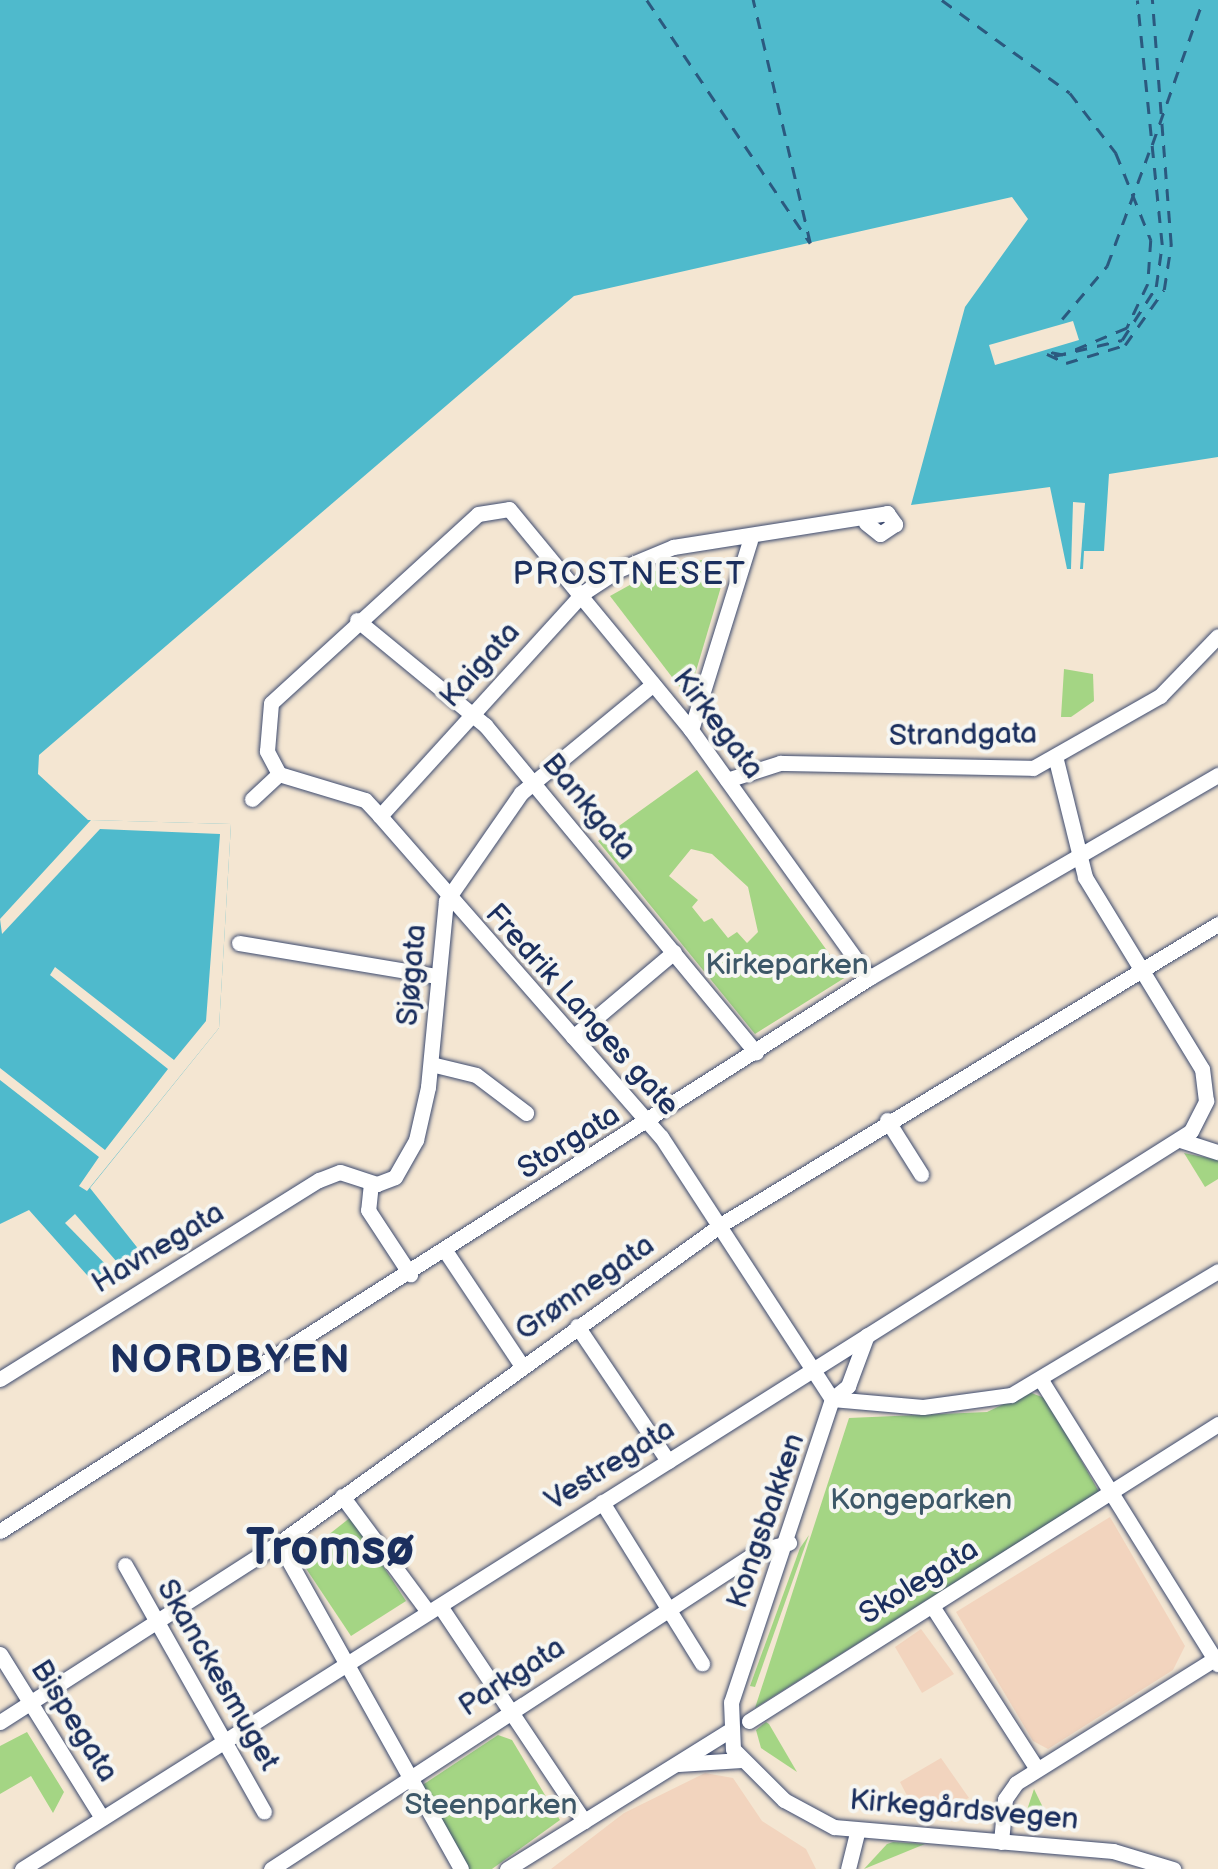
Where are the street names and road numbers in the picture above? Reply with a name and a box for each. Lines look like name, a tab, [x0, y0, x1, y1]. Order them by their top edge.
street label: Kaigata	[432, 615, 528, 715]
street label: Kirkegata	[665, 662, 771, 786]
street label: Strandgata	[889, 716, 1037, 754]
street label: Bankgata	[534, 746, 644, 868]
street label: Fredrik Langes gate	[477, 897, 687, 1123]
street label: Sjøgata	[390, 923, 434, 1027]
street label: Storgata	[511, 1097, 627, 1187]
street label: Havnegata	[85, 1195, 231, 1301]
street label: Grønnegata	[509, 1227, 661, 1349]
street label: Vestregata	[539, 1411, 681, 1519]
street label: Kongsbakken	[719, 1429, 813, 1613]
street label: Skolegata	[853, 1531, 985, 1633]
street label: Skanckesmuget	[149, 1573, 287, 1777]
street label: Parkgata	[452, 1629, 572, 1725]
street label: Bispegata	[22, 1653, 126, 1789]
street label: Kirkegårdsvegen	[848, 1782, 1080, 1838]

